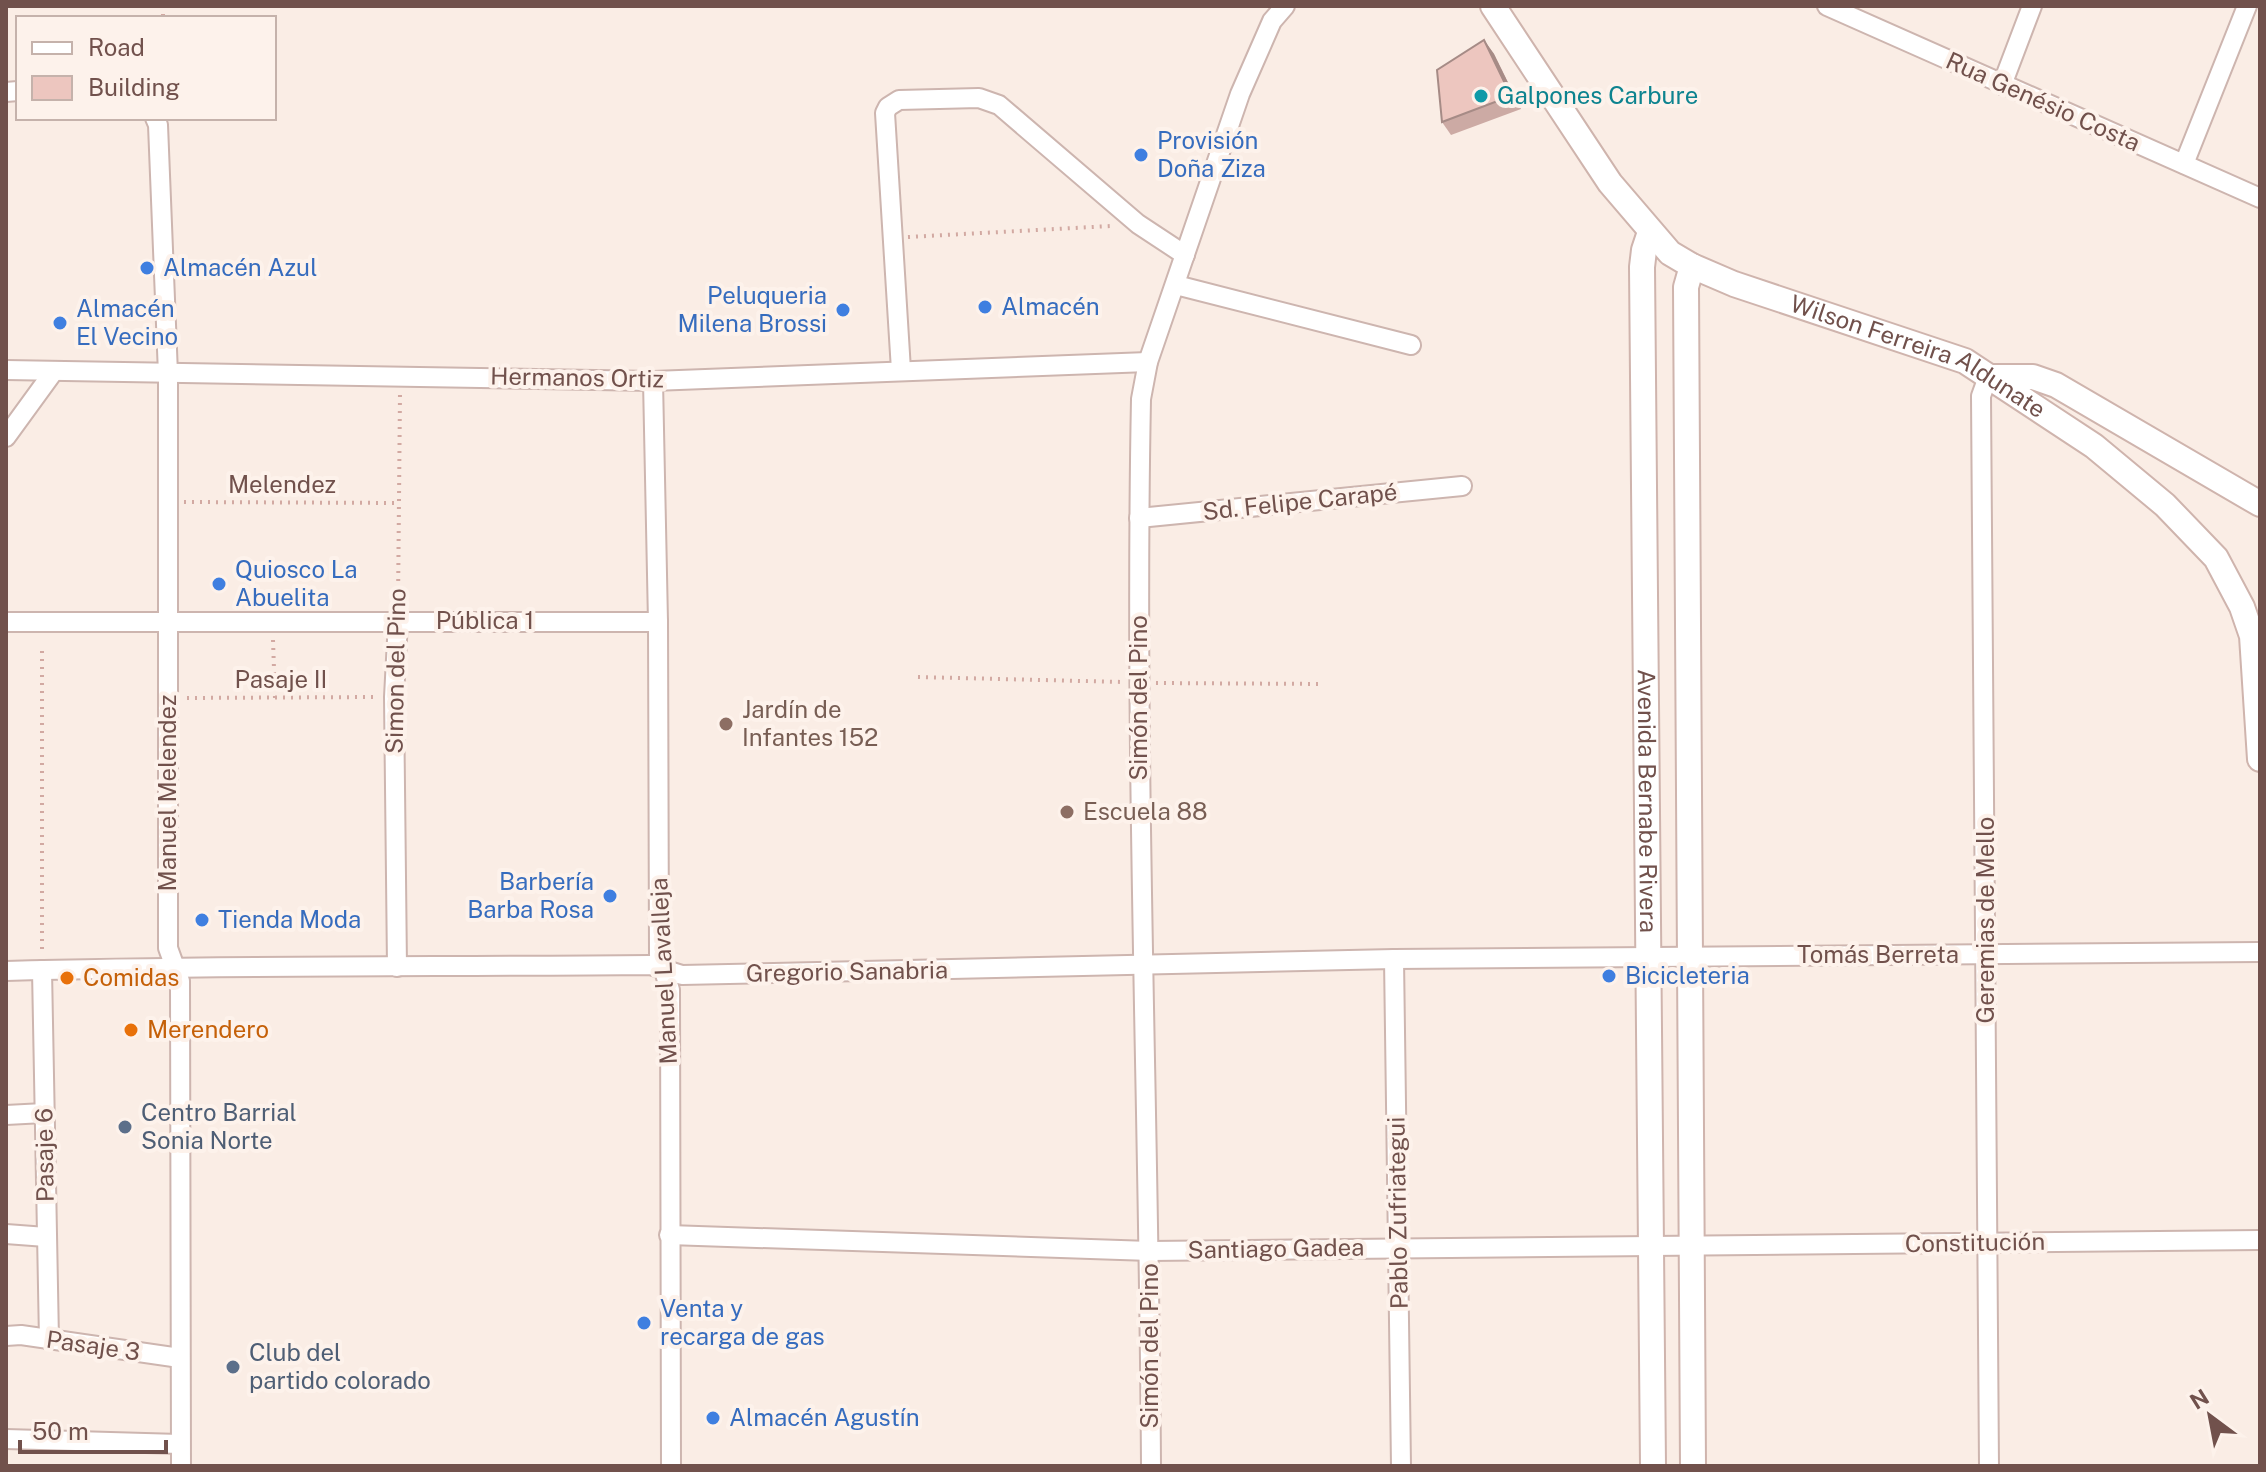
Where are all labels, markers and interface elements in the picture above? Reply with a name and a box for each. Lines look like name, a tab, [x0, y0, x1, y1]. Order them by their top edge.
legend	[16, 16, 276, 120]
text: Road	[88, 33, 145, 61]
street label: Rua Genésio Costa	[1942, 46, 2145, 156]
text: Building	[88, 73, 180, 101]
place label: Galpones Carbure	[1497, 81, 1698, 109]
marker: Galpones Carbure	[1472, 87, 1490, 105]
place label: Provisión Doña Ziza	[1157, 126, 1266, 182]
marker: Provisión Doña Ziza	[1132, 146, 1150, 164]
place label: Almacén Azul	[163, 253, 317, 281]
marker: Almacén Azul	[138, 259, 156, 277]
place label: Peluqueria Milena Brossi	[678, 281, 827, 337]
street label: Wilson Ferreira Aldunate	[1787, 289, 2051, 423]
place label: Almacén	[1001, 292, 1100, 320]
place label: Almacén El Vecino	[76, 294, 178, 350]
marker: Almacén	[976, 298, 994, 316]
marker: Peluqueria Milena Brossi	[834, 301, 852, 319]
marker: Almacén El Vecino	[51, 314, 69, 332]
street label: Hermanos Ortiz	[490, 361, 664, 393]
street label: Melendez	[228, 470, 336, 498]
street label: Sd. Felipe Carapé	[1201, 477, 1399, 525]
place label: Quiosco La Abuelita	[235, 555, 358, 611]
marker: Quiosco La Abuelita	[210, 575, 228, 593]
street label: Simon del Pino	[380, 588, 410, 754]
street label: Pública 1	[436, 606, 534, 634]
street label: Simón del Pino	[1124, 615, 1152, 781]
street label: Pasaje II	[235, 665, 327, 693]
street label: Avenida Bernabe Rivera	[1633, 669, 1663, 933]
street label: Manuel Melendez	[153, 695, 181, 891]
place label: Jardín de Infantes 152	[742, 695, 878, 751]
marker: Jardín de Infantes 152	[717, 715, 735, 733]
place label: Escuela 88	[1083, 797, 1208, 825]
marker: Escuela 88	[1058, 803, 1076, 821]
street label: Geremias de Mello	[1971, 817, 1999, 1023]
place label: Barbería Barba Rosa	[467, 867, 594, 923]
street label: Manuel Lavalleja	[644, 877, 682, 1065]
marker: Barbería Barba Rosa	[601, 887, 619, 905]
place label: Tienda Moda	[218, 905, 361, 933]
marker: Tienda Moda	[193, 911, 211, 929]
street label: Tomás Berreta	[1797, 940, 1959, 968]
street label: Gregorio Sanabria	[746, 955, 948, 987]
place label: Bicicleteria	[1625, 961, 1750, 989]
place label: Comidas	[83, 963, 179, 991]
marker: Bicicleteria	[1600, 967, 1618, 985]
marker: Comidas	[58, 969, 76, 987]
place label: Merendero	[147, 1015, 269, 1043]
marker: Merendero	[122, 1021, 140, 1039]
place label: Centro Barrial Sonia Norte	[141, 1098, 297, 1154]
street label: Pasaje 6	[29, 1108, 59, 1202]
street label: Pablo Zufriategui	[1381, 1117, 1413, 1309]
marker: Centro Barrial Sonia Norte	[116, 1118, 134, 1136]
street label: Constitución	[1905, 1227, 2045, 1257]
street label: Santiago Gadea	[1187, 1232, 1365, 1264]
street label: Simón del Pino	[1135, 1263, 1163, 1429]
place label: Venta y recarga de gas	[660, 1294, 825, 1350]
marker: Venta y recarga de gas	[635, 1314, 653, 1332]
street label: Pasaje 3	[44, 1325, 142, 1365]
place label: Club del partido colorado	[249, 1338, 431, 1394]
marker: Club del partido colorado	[224, 1358, 242, 1376]
north arrow	[2170, 1376, 2250, 1456]
text: N	[2185, 1383, 2214, 1415]
place label: Almacén Agustín	[729, 1403, 920, 1431]
scale bar	[20, 1404, 166, 1454]
marker: Almacén Agustín	[704, 1409, 722, 1427]
text: 50 m	[32, 1417, 89, 1445]

